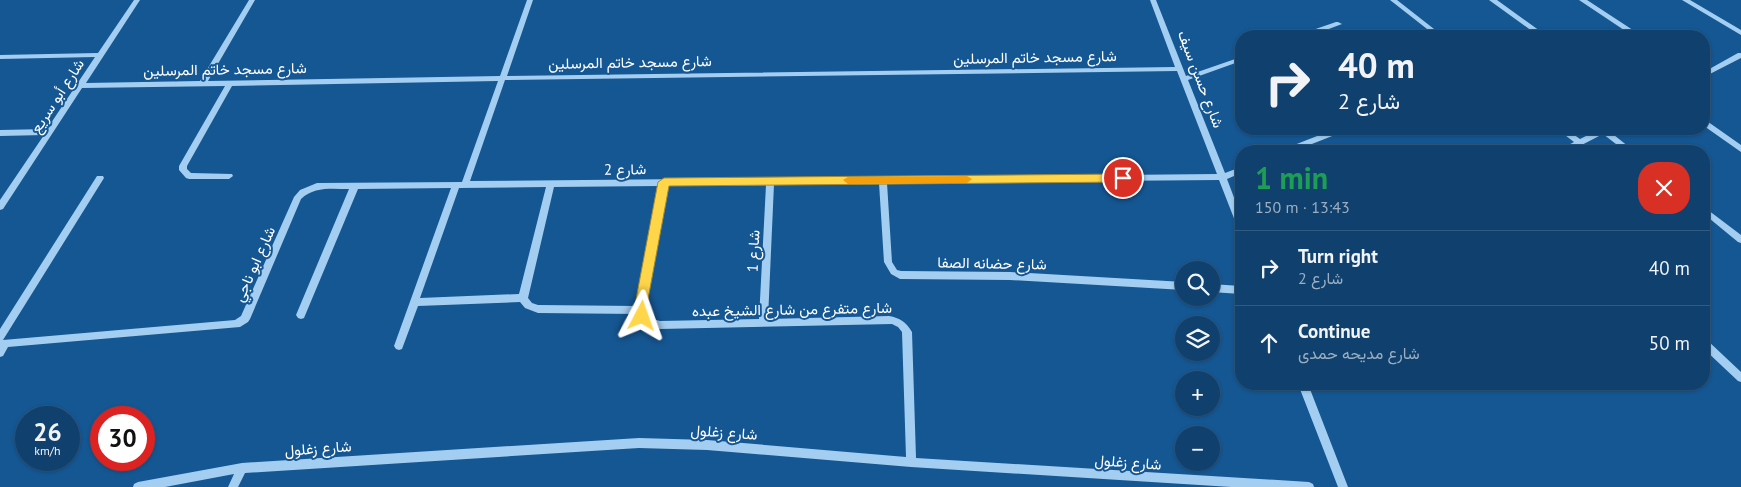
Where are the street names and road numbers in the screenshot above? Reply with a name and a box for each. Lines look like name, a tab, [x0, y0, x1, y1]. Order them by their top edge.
street label: شارع حسن سيف	[1172, 28, 1228, 131]
street label: شارع مسجد خاتم المرسلين	[953, 46, 1117, 70]
street label: شارع مسجد خاتم المرسلين	[548, 51, 712, 75]
street label: شارع أبو سريع	[26, 55, 90, 138]
street label: شارع مسجد خاتم المرسلين	[143, 58, 307, 82]
street label: شارع 2	[604, 159, 647, 181]
street label: شارع ابو ناجي	[229, 223, 283, 306]
street label: شارع 1	[742, 229, 766, 273]
street label: شارع حضانه الصفا	[937, 253, 1047, 275]
street label: شارع متفرع من شارع الشيخ عبده	[692, 298, 892, 322]
street label: شارع زغلول	[690, 420, 758, 446]
street label: شارع زغلول	[284, 436, 352, 462]
street label: شارع زغلول	[1094, 450, 1162, 476]

